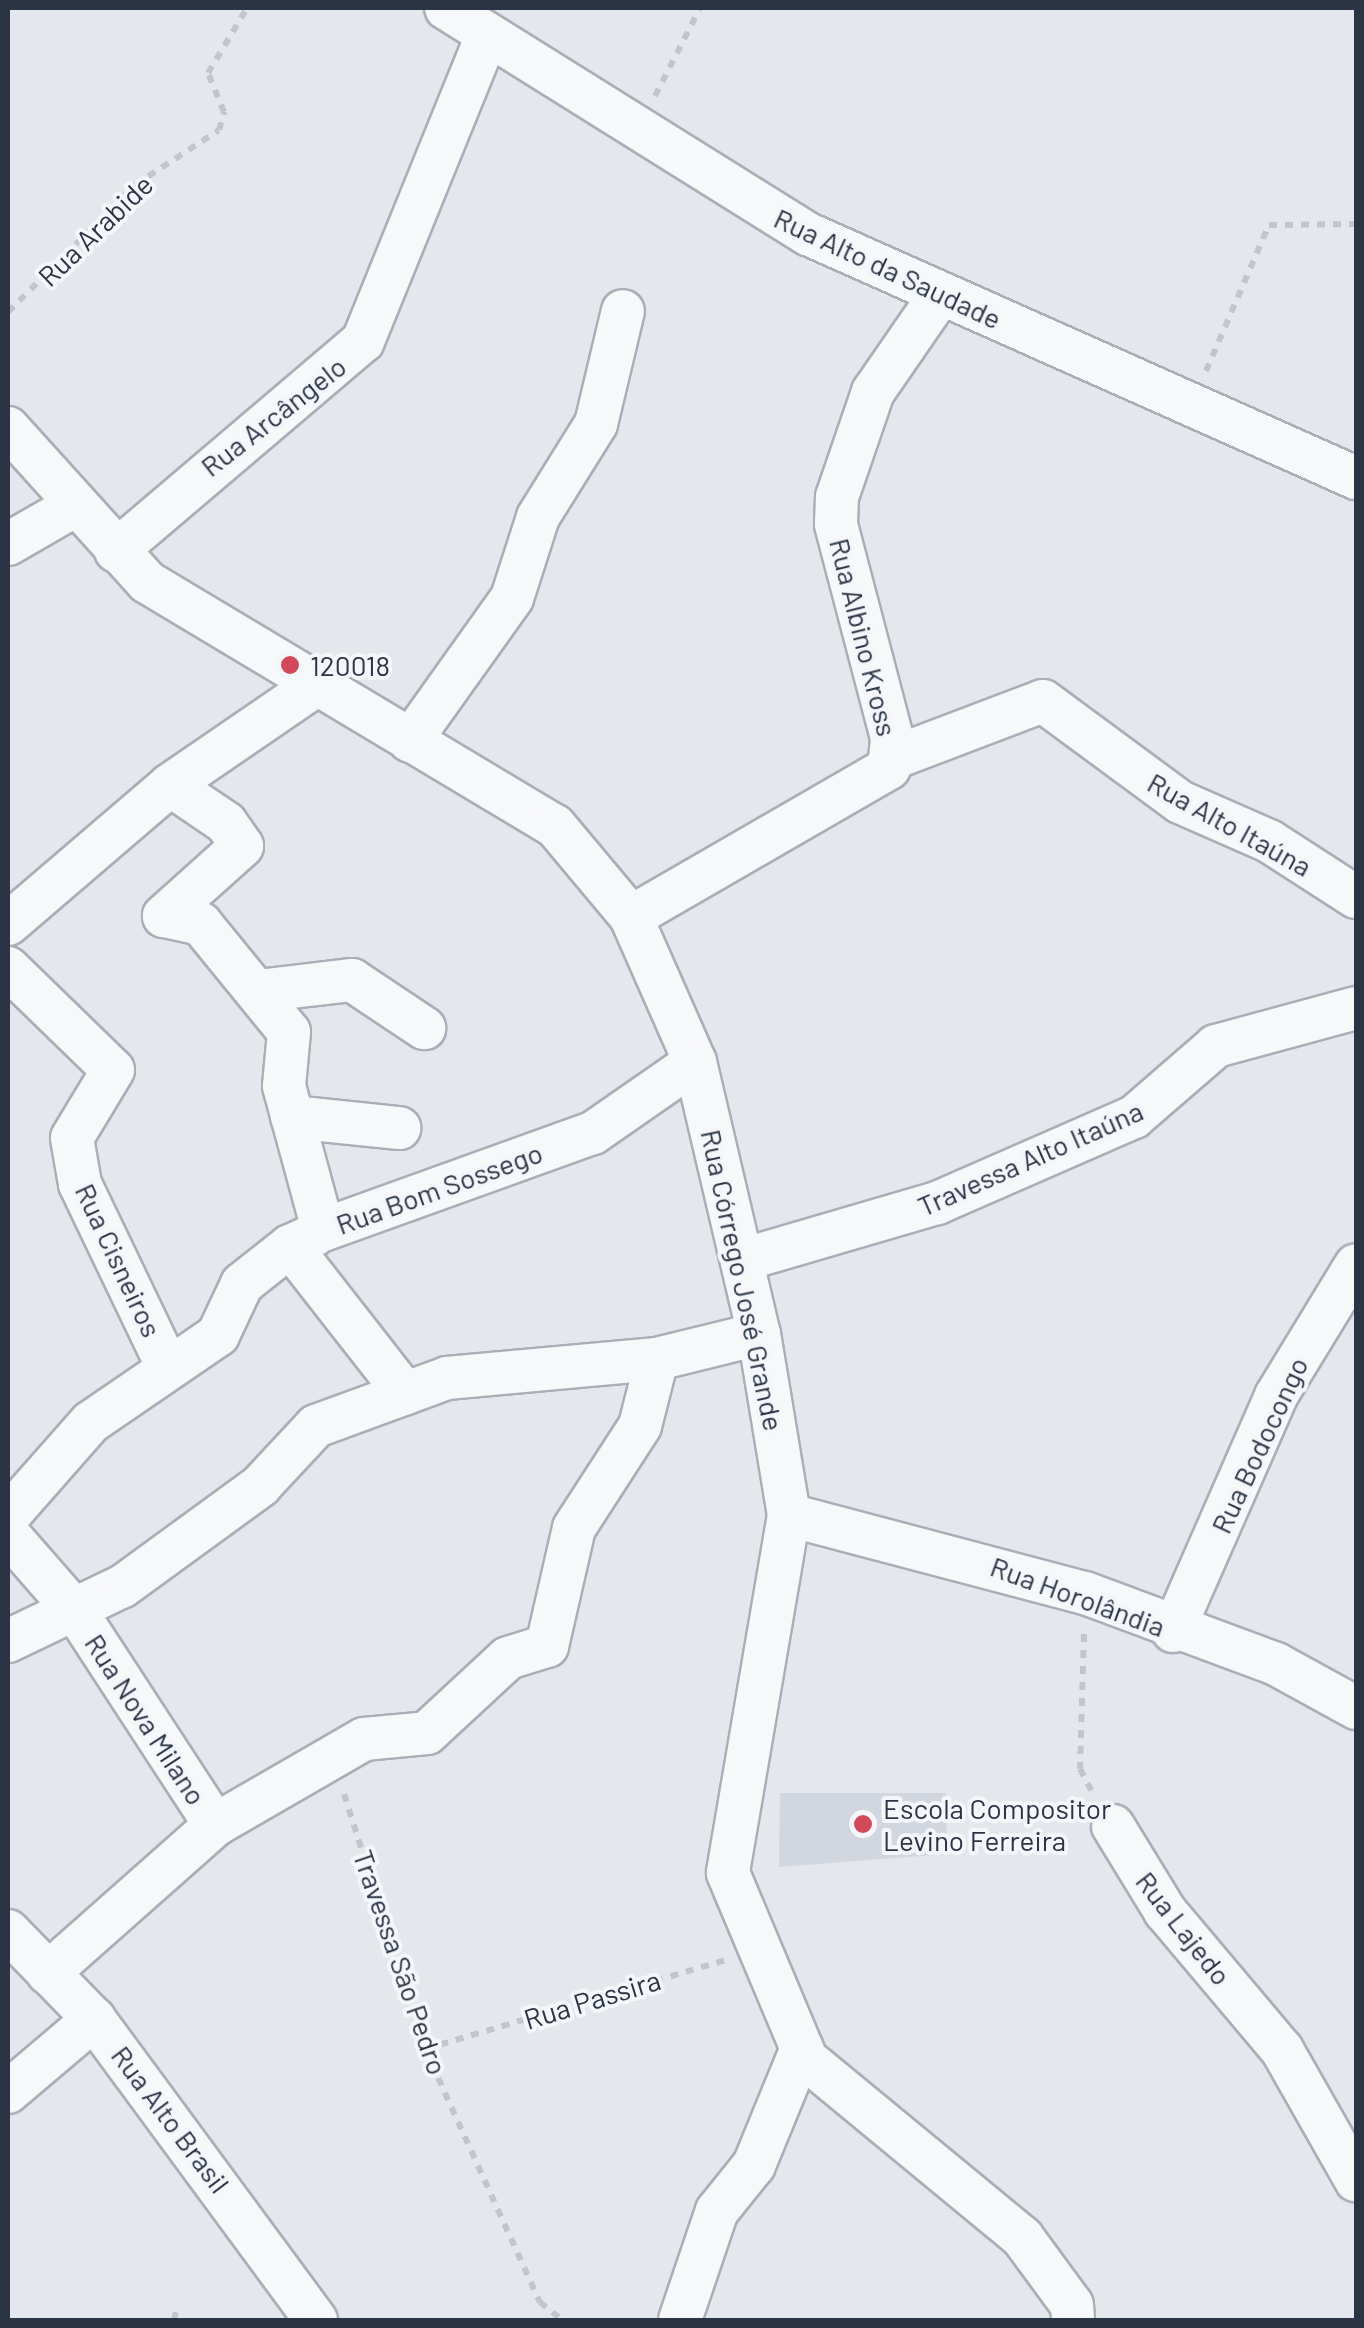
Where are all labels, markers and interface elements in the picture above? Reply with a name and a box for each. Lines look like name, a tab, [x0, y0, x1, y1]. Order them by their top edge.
street label: Rua Arabide	[31, 167, 159, 293]
street label: Rua Alto da Saudade	[769, 201, 1007, 335]
street label: Rua Arcângelo	[194, 349, 352, 483]
street label: Rua Albino Kross	[823, 535, 905, 739]
place label: 120018	[310, 648, 390, 682]
marker: 120018	[279, 654, 301, 676]
street label: Rua Alto Itaúna	[1142, 765, 1318, 883]
street label: Travessa Alto Itaúna	[912, 1093, 1148, 1223]
street label: Rua Córrego José Grande	[695, 1126, 791, 1434]
street label: Rua Bom Sossego	[331, 1135, 547, 1241]
street label: Rua Cisneiros	[69, 1178, 169, 1342]
street label: Rua Bodocongo	[1204, 1352, 1314, 1538]
street label: Rua Horolândia	[986, 1549, 1170, 1643]
street label: Rua Nova Milano	[78, 1627, 214, 1811]
place label: Escola Compositor Levino Ferreira	[883, 1791, 1111, 1857]
marker: Escola Compositor Levino Ferreira	[852, 1813, 874, 1835]
street label: Travessa São Pedro	[347, 1845, 455, 2079]
street label: Rua Lajedo	[1129, 1865, 1239, 1991]
street label: Rua Passira	[520, 1962, 664, 2036]
street label: Rua Alto Brasil	[105, 2039, 237, 2199]

